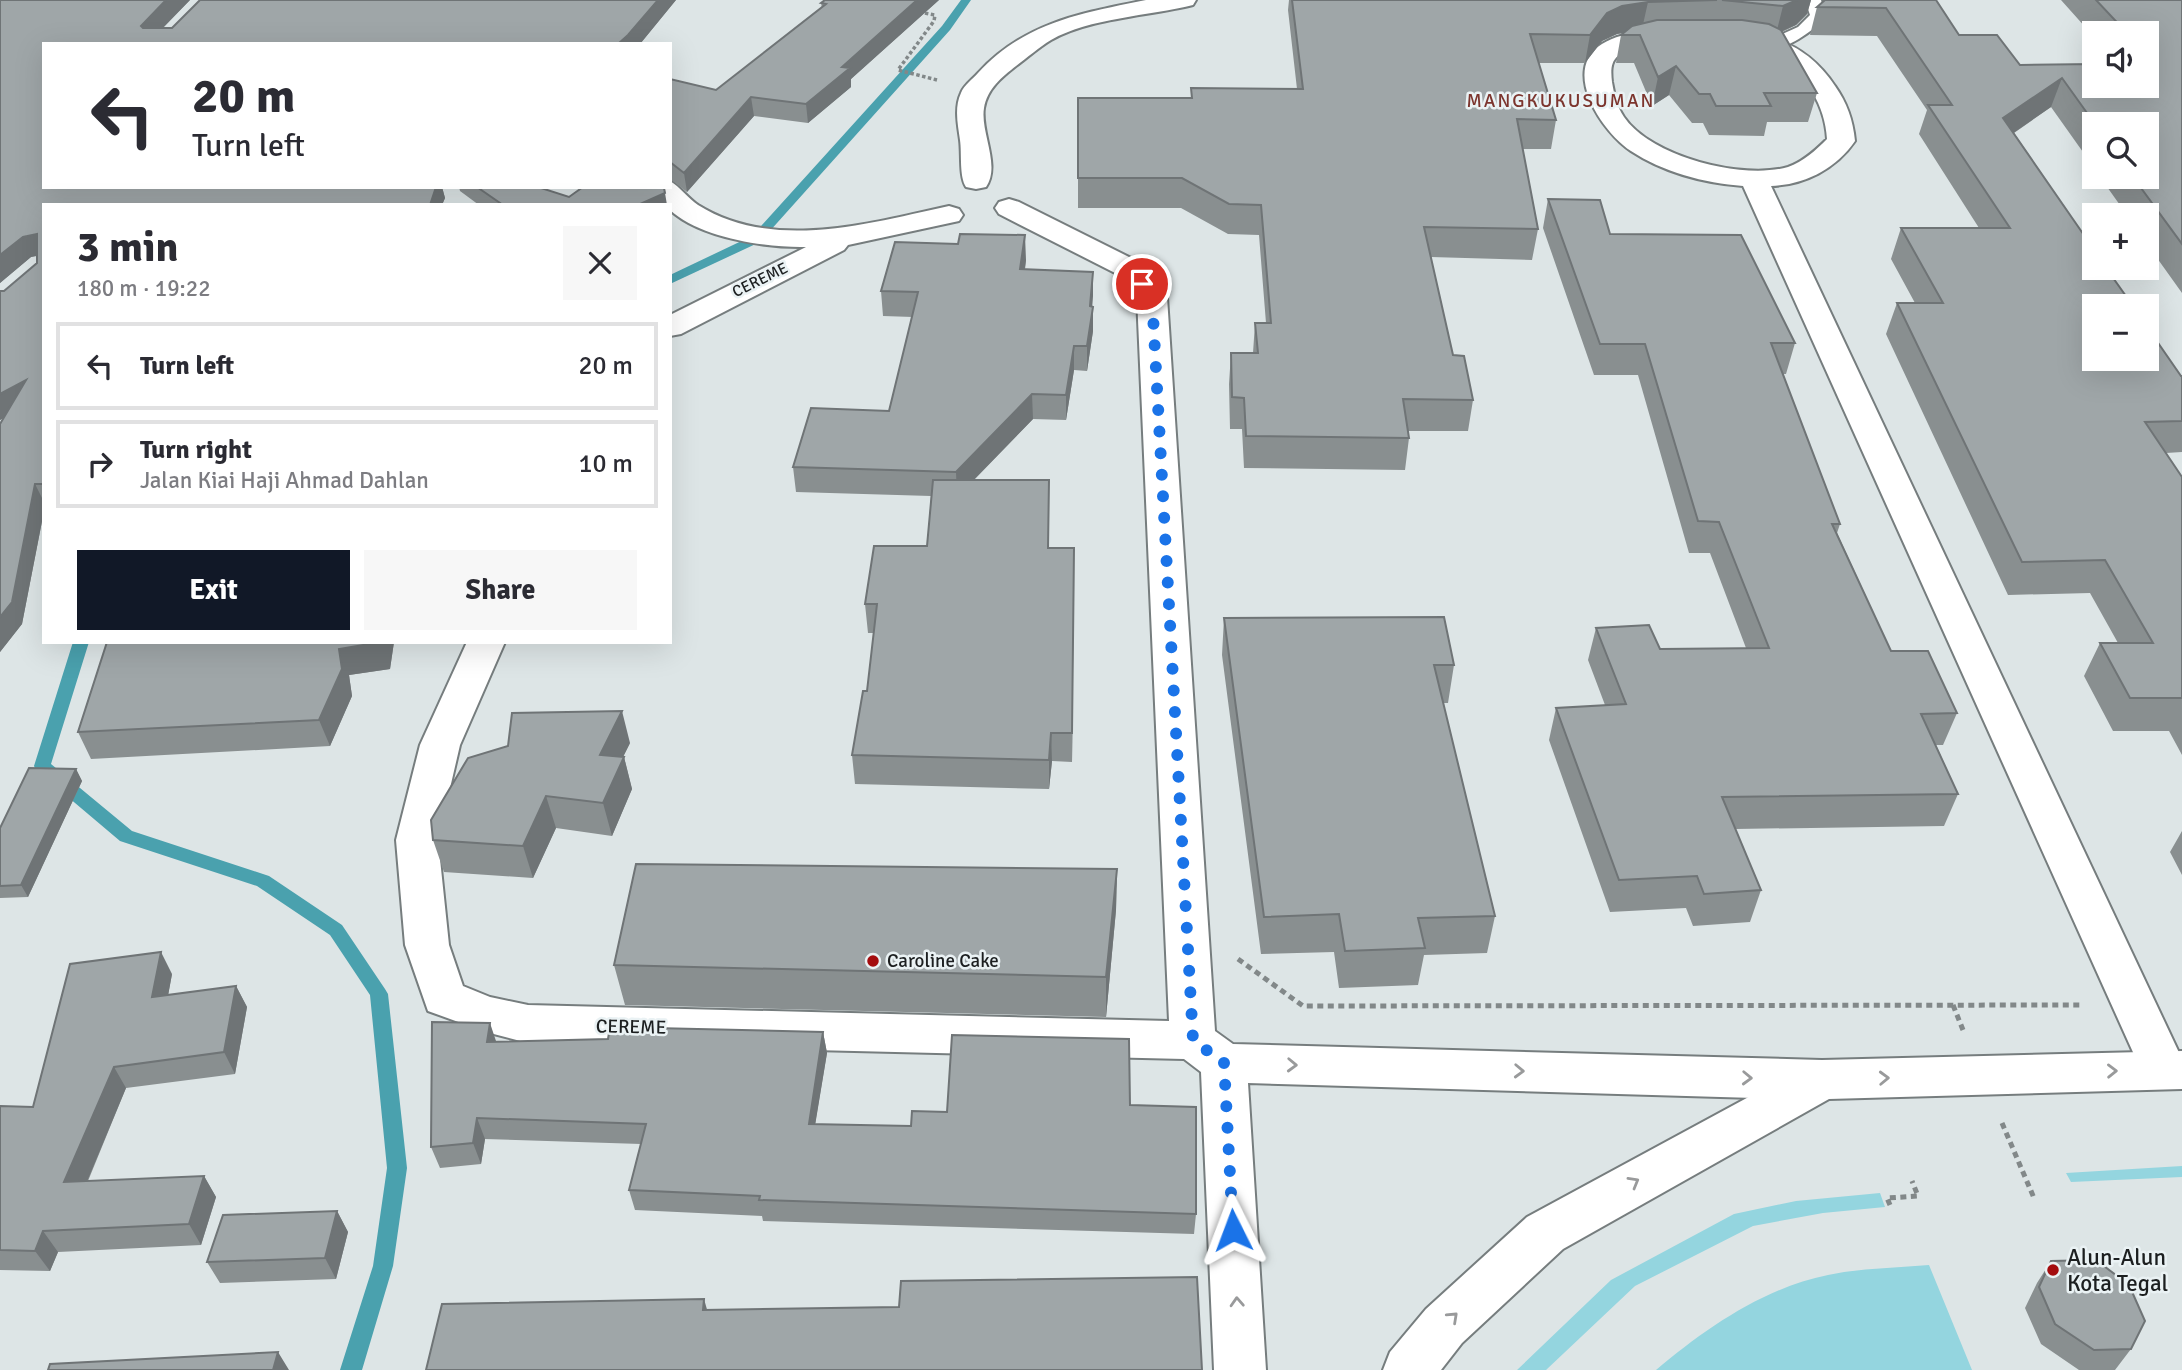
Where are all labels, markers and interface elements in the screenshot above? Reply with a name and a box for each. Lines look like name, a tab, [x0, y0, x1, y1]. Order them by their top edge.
map controls	[2082, 21, 2159, 371]
button: sound	[2082, 21, 2159, 98]
text: 20 m	[192, 66, 295, 126]
icon: left	[77, 70, 168, 161]
district label: MANGKUKUSUMAN	[1467, 89, 1656, 113]
button: search	[2082, 112, 2159, 189]
text: Turn left	[192, 126, 305, 165]
button: +	[2082, 203, 2159, 280]
text: 3 min	[77, 222, 178, 273]
button: close	[563, 226, 637, 300]
pin	[1112, 254, 1172, 314]
street label: CEREME	[729, 258, 791, 302]
icon: arrive	[1123, 265, 1161, 303]
text: 180 m · 19:22	[77, 274, 211, 303]
button: −	[2082, 294, 2159, 371]
icon: left	[81, 347, 119, 385]
text: Turn left	[140, 350, 234, 382]
text: 20 m	[578, 350, 633, 382]
text: Turn right	[140, 434, 252, 466]
icon: right	[81, 445, 119, 483]
text: 10 m	[578, 448, 633, 480]
text: Jalan Kiai Haji Ahmad Dahlan	[140, 466, 429, 495]
button: Exit	[77, 550, 350, 630]
button: Share	[364, 550, 637, 630]
place label: Caroline Cake	[887, 949, 999, 973]
marker: Caroline Cake	[865, 953, 881, 969]
street label: CEREME	[596, 1014, 666, 1040]
one-way arrow	[1287, 1057, 1298, 1072]
one-way arrow	[1514, 1063, 1525, 1079]
one-way arrow	[2106, 1064, 2117, 1079]
one-way arrow	[1741, 1070, 1752, 1085]
one-way arrow	[1879, 1070, 1890, 1085]
one-way arrow	[1627, 1177, 1639, 1190]
position arrow	[1196, 1193, 1270, 1267]
place label: Alun-Alun Kota Tegal	[2067, 1243, 2169, 1298]
marker: Alun-Alun Kota Tegal	[2045, 1262, 2061, 1278]
one-way arrow	[1229, 1296, 1244, 1307]
one-way arrow	[1445, 1313, 1458, 1326]

